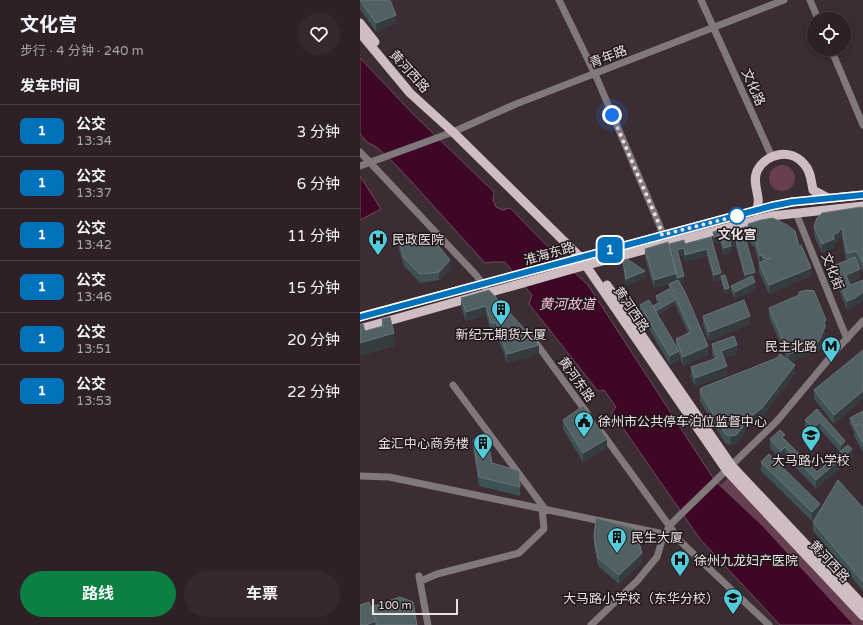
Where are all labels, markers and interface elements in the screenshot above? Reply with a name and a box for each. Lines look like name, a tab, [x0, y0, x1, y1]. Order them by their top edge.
map controls	[807, 12, 851, 56]
button: locate	[807, 12, 851, 56]
button: heart	[298, 13, 340, 55]
text: 文化宫	[20, 14, 77, 36]
street label: 青年路	[587, 42, 629, 71]
text: 步行 · 4 分钟 · 240 m	[20, 43, 144, 59]
street label: 黄河西路	[386, 47, 433, 96]
street label: 文化路	[738, 66, 768, 108]
text: 发车时间	[20, 77, 80, 95]
your location	[602, 105, 622, 125]
text: 公交	[76, 115, 106, 133]
text: 1	[38, 122, 46, 139]
text: 3 分钟	[297, 123, 340, 141]
text: 13:34	[76, 133, 112, 149]
text: 公交	[76, 167, 106, 185]
text: 1	[38, 174, 46, 191]
text: 6 分钟	[297, 175, 340, 193]
text: 13:37	[76, 185, 112, 201]
marker: 文化宫	[728, 207, 746, 225]
text: 公交	[76, 219, 106, 237]
text: 1	[38, 226, 46, 243]
text: 11 分钟	[287, 227, 340, 245]
place label: 文化宫	[717, 227, 757, 243]
hospital icon: 民政医院	[367, 228, 389, 256]
place label: 民政医院	[392, 232, 444, 248]
text: 13:42	[76, 237, 112, 253]
line badge: 1	[597, 237, 623, 263]
street label: 淮海东路	[522, 239, 576, 269]
text: 1	[606, 241, 614, 258]
street label: 文化街	[817, 250, 847, 292]
text: 公交	[76, 271, 106, 289]
text: 1	[38, 278, 46, 295]
text: 15 分钟	[287, 279, 340, 297]
street label: 黄河西路	[610, 284, 652, 336]
text: 13:46	[76, 289, 112, 305]
water label: 黄河故道	[539, 296, 597, 313]
building icon: 新纪元期货大厦	[490, 298, 512, 326]
text: 公交	[76, 323, 106, 341]
place label: 新纪元期货大厦	[455, 327, 547, 343]
text: 1	[38, 330, 46, 347]
text: 20 分钟	[287, 331, 340, 349]
metro station icon: 民主北路	[820, 335, 842, 363]
place label: 民主北路	[765, 339, 817, 355]
text: 13:51	[76, 341, 112, 357]
street label: 黄河东路	[554, 354, 598, 405]
text: 公交	[76, 375, 106, 393]
text: 1	[38, 382, 46, 399]
text: 22 分钟	[287, 383, 340, 401]
text: 13:53	[76, 393, 112, 409]
public building icon: 徐州市公共停车泊位监督中心	[573, 410, 595, 438]
place label: 徐州市公共停车泊位监督中心	[598, 414, 767, 430]
school or university icon: 大马路小学校	[800, 424, 822, 452]
building icon: 金汇中心商务楼	[472, 432, 494, 460]
place label: 金汇中心商务楼	[378, 436, 469, 452]
place label: 大马路小学校	[772, 453, 850, 469]
building icon: 民生大厦	[606, 526, 628, 554]
place label: 民生大厦	[631, 530, 683, 546]
street label: 黄河西路	[806, 537, 853, 586]
hospital icon: 徐州九龙妇产医院	[669, 549, 691, 577]
place label: 徐州九龙妇产医院	[694, 553, 798, 569]
button: 路线	[20, 571, 176, 617]
button: 车票	[184, 571, 340, 617]
school or university icon: 大马路小学校（东华分校）	[722, 587, 744, 615]
place label: 大马路小学校（东华分校）	[563, 591, 719, 607]
scale bar	[372, 597, 458, 616]
text: 100 m	[378, 599, 412, 612]

